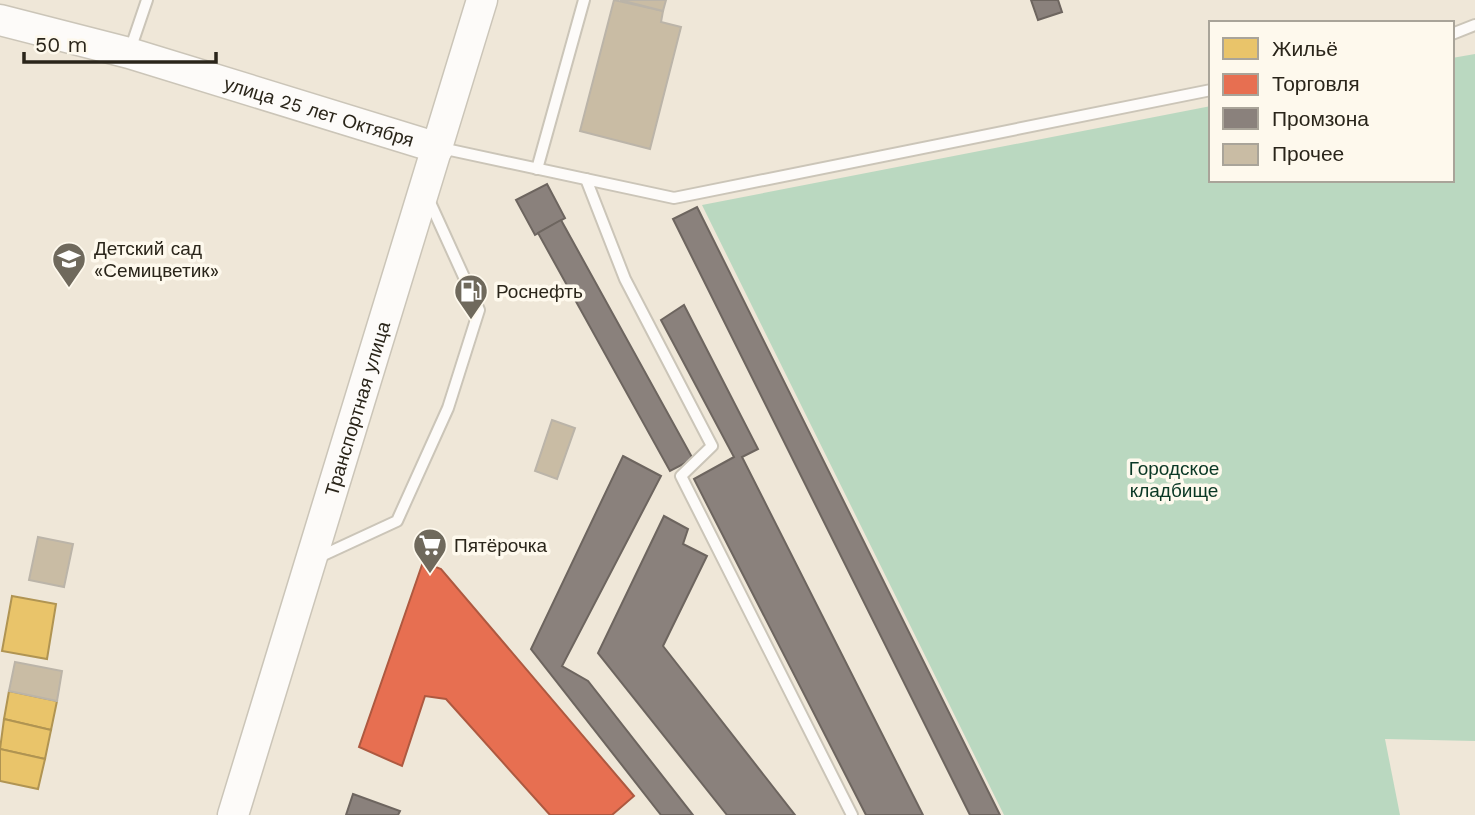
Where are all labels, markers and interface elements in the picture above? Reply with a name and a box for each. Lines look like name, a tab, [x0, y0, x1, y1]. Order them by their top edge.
scale bar	[24, 21, 217, 65]
legend	[1209, 21, 1454, 182]
text: 50 m	[35, 32, 87, 57]
text: Жильё	[1272, 36, 1338, 61]
street label: улица 25 лет Октября	[221, 71, 417, 151]
text: Торговля	[1272, 71, 1360, 96]
text: Промзона	[1272, 106, 1369, 131]
text: Прочее	[1272, 141, 1344, 166]
place label: Детский сад «Семицветик»	[94, 237, 219, 282]
school or university icon: Детский сад «Семицветик»	[50, 240, 88, 289]
fuel station icon: Роснефть	[452, 272, 490, 321]
place label: Роснефть	[496, 280, 583, 303]
street label: Транспортная улица	[320, 318, 395, 499]
park label: Городское кладбище	[1129, 457, 1219, 502]
supermarket icon: Пятёрочка	[411, 526, 449, 575]
place label: Пятёрочка	[454, 534, 548, 557]

